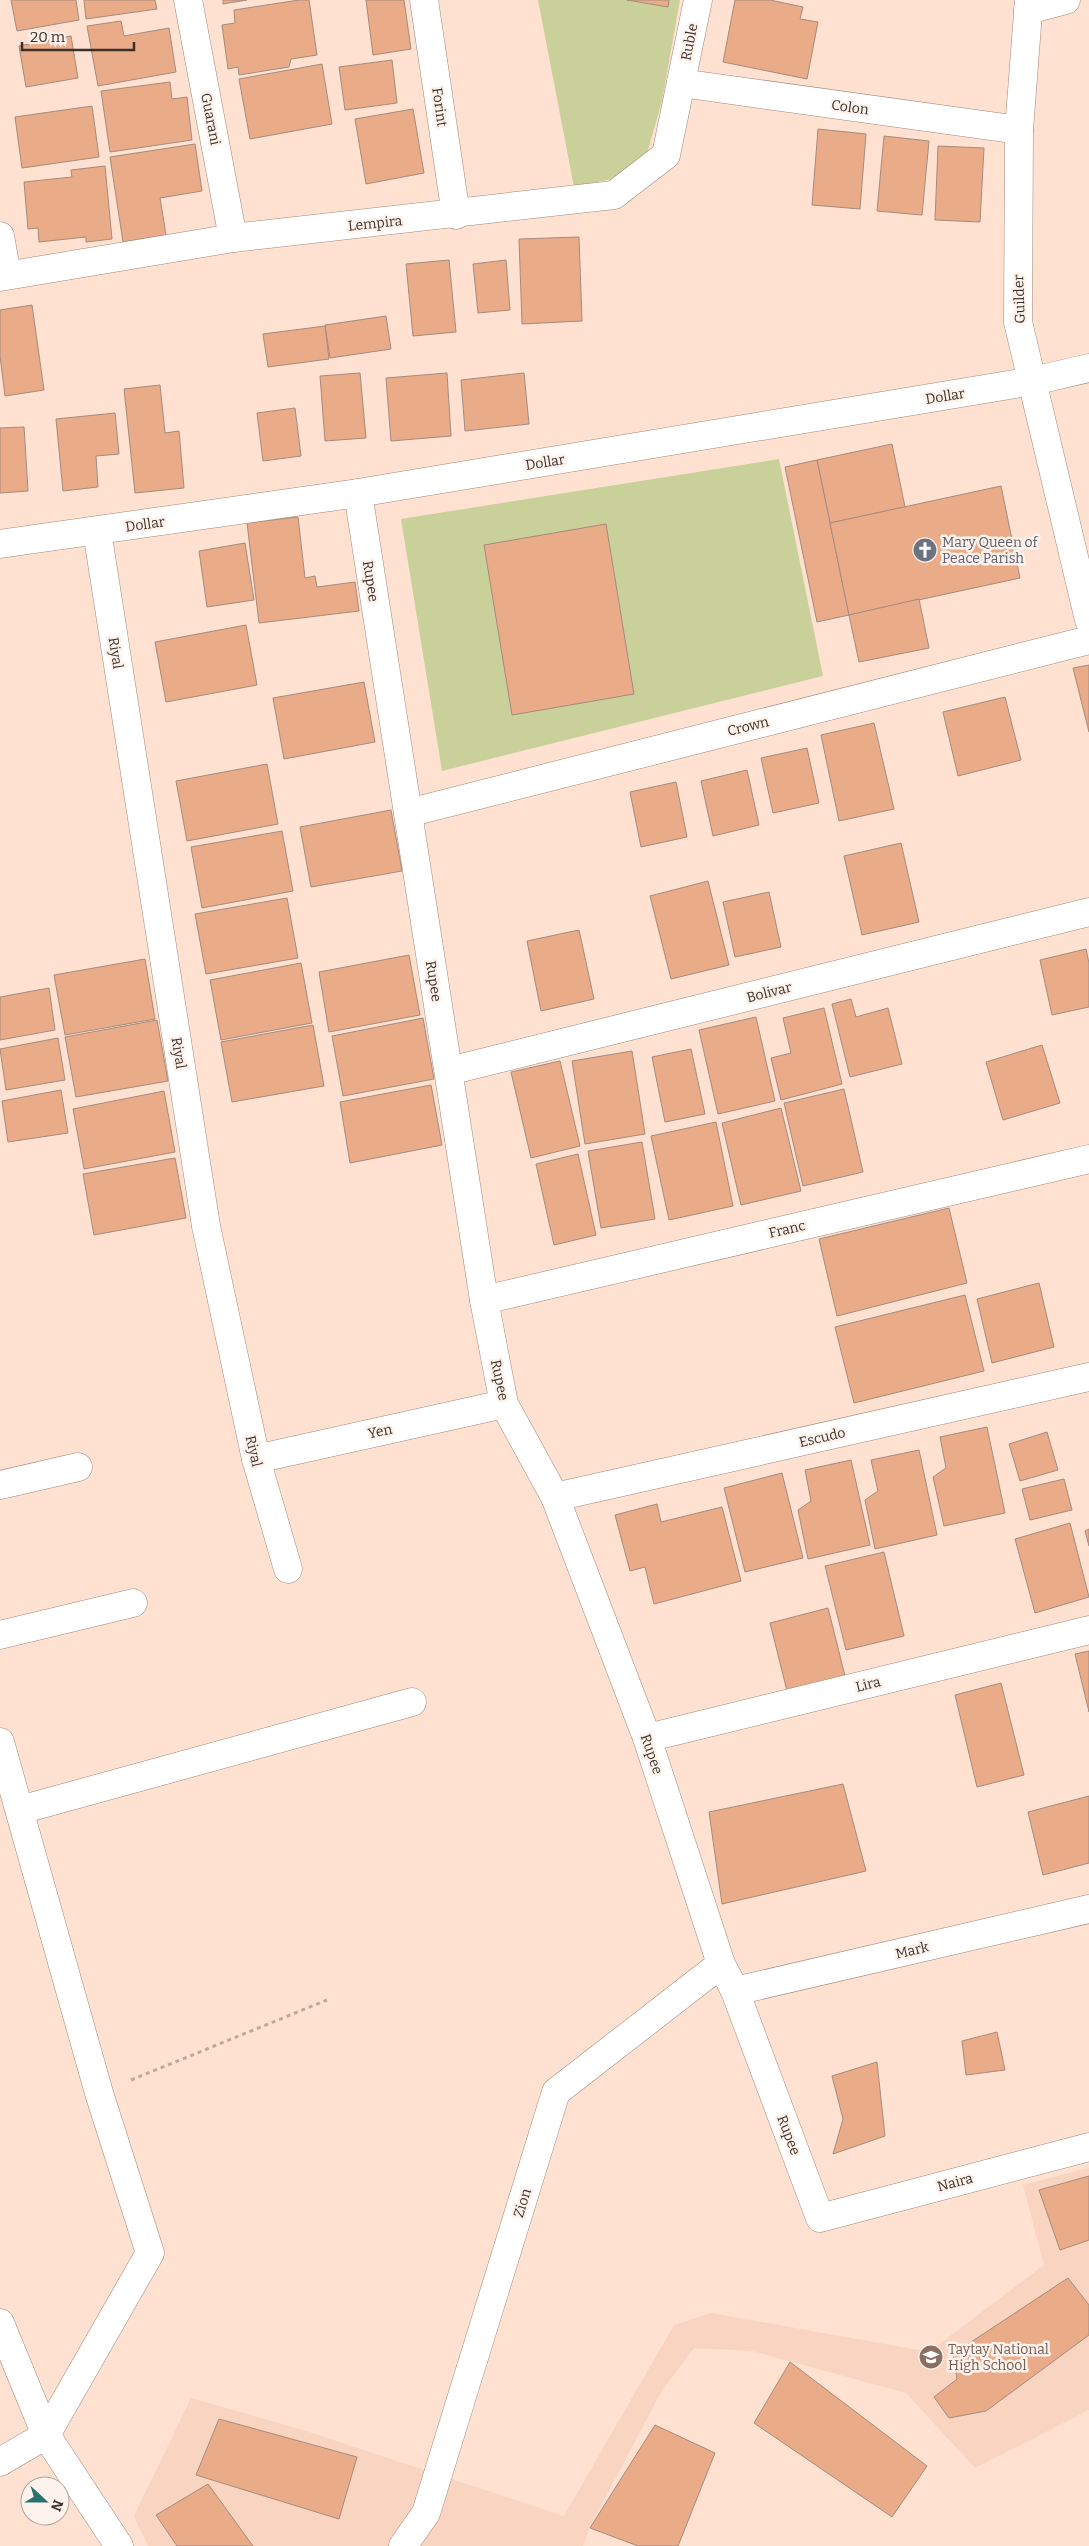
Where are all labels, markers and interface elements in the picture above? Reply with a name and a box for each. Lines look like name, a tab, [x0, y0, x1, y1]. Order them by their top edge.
scale bar	[22, 20, 135, 52]
street label: Ruble	[678, 22, 701, 62]
text: 20 m	[30, 28, 66, 46]
street label: Forint	[428, 86, 451, 128]
street label: Guarani	[197, 91, 224, 147]
street label: Colon	[830, 96, 870, 119]
street label: Lempira	[347, 212, 403, 235]
street label: Guilder	[1010, 274, 1029, 324]
street label: Dollar	[924, 385, 966, 408]
street label: Dollar	[524, 451, 566, 474]
street label: Dollar	[124, 513, 166, 536]
place label: Mary Queen of Peace Parish	[942, 534, 1039, 567]
church icon: Mary Queen of Peace Parish	[912, 537, 938, 563]
street label: Rupee	[359, 559, 382, 603]
street label: Riyal	[105, 636, 126, 670]
street label: Crown	[726, 713, 771, 740]
street label: Rupee	[422, 959, 445, 1003]
street label: Bolivar	[745, 979, 793, 1006]
street label: Riyal	[168, 1036, 189, 1070]
street label: Franc	[767, 1217, 807, 1242]
street label: Rupee	[487, 1358, 512, 1402]
street label: Yen	[366, 1421, 394, 1442]
street label: Escudo	[797, 1424, 847, 1451]
street label: Riyal	[242, 1434, 265, 1469]
street label: Lira	[854, 1673, 883, 1696]
street label: Rupee	[637, 1732, 666, 1776]
street label: Mark	[894, 1938, 931, 1963]
street label: Rupee	[773, 2113, 804, 2158]
street label: Naira	[935, 2170, 975, 2195]
street label: Zion	[510, 2186, 535, 2220]
place label: Taytay National High School	[948, 2341, 1049, 2374]
school or university icon: Taytay National High School	[918, 2344, 944, 2370]
north arrow	[20, 2476, 70, 2526]
text: N	[47, 2497, 67, 2514]

